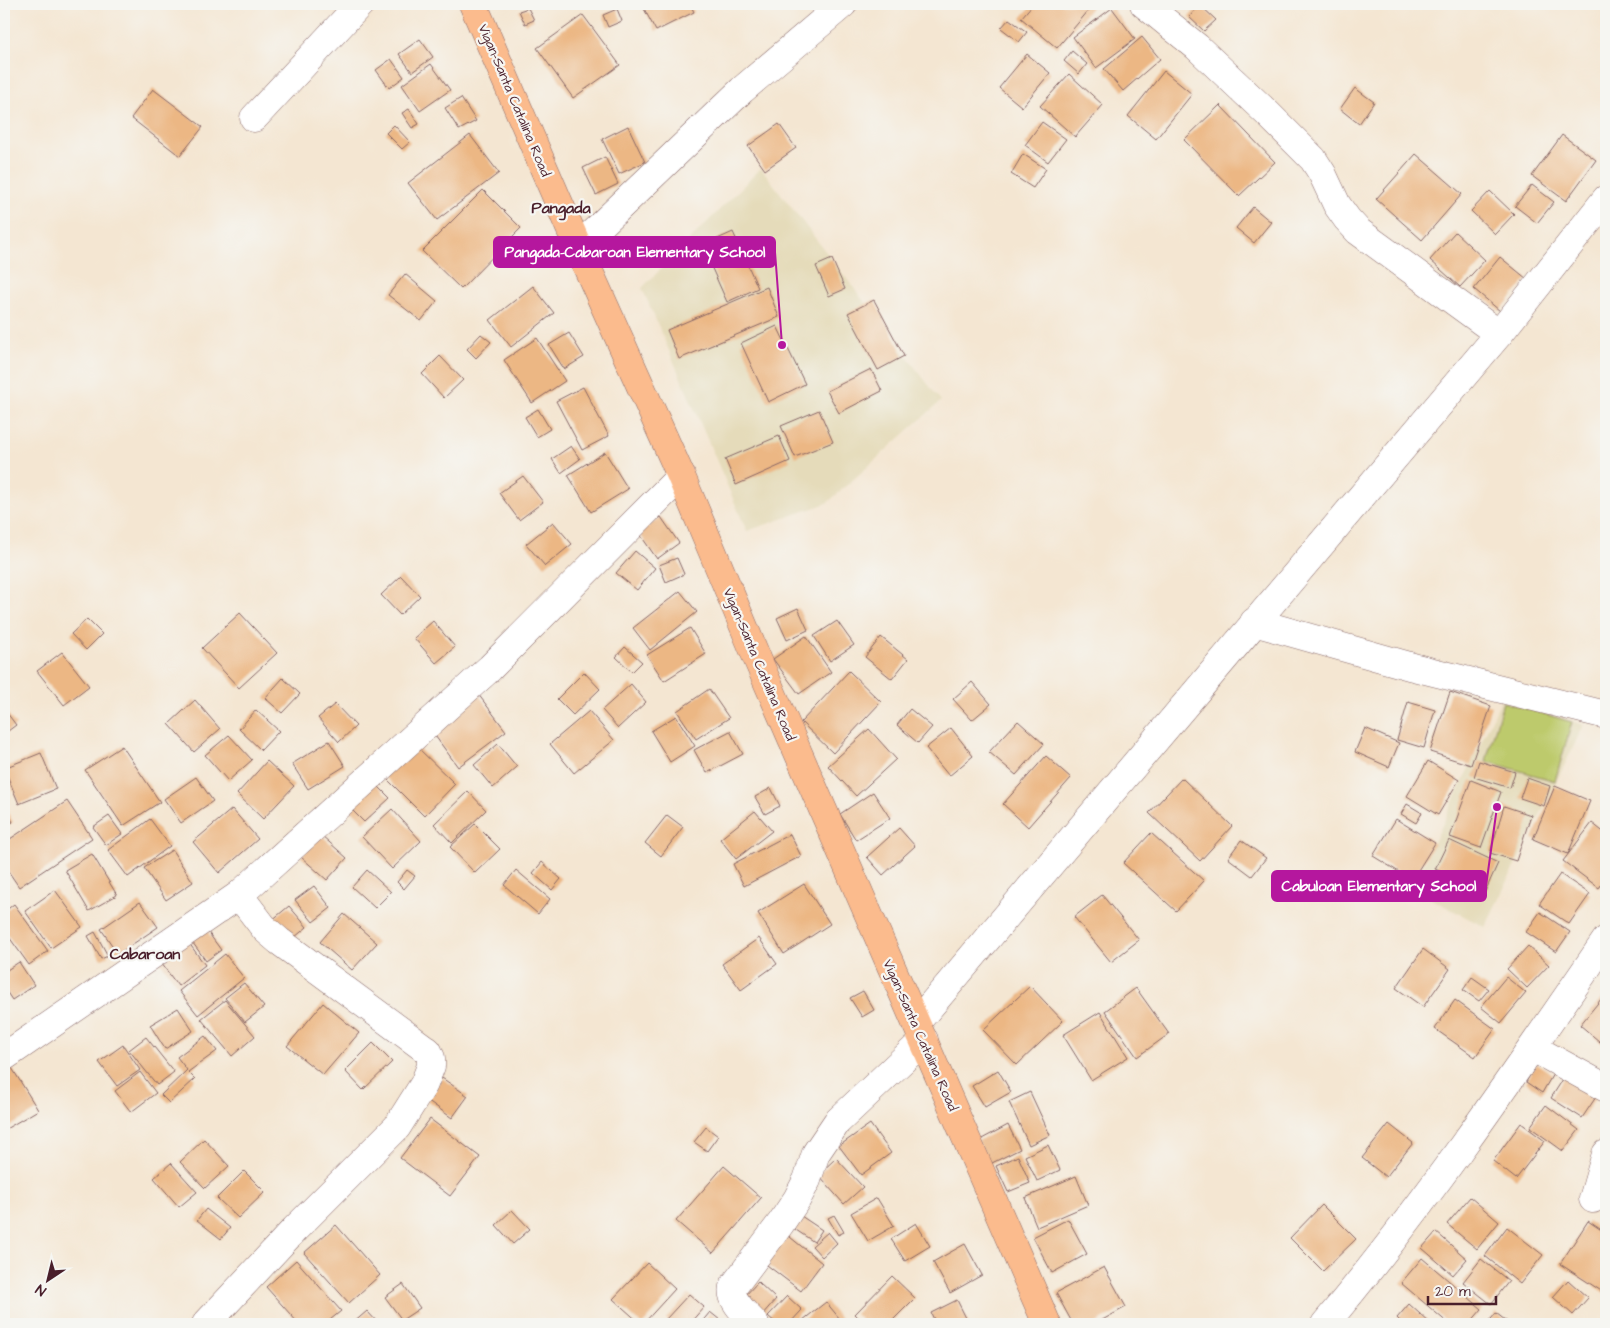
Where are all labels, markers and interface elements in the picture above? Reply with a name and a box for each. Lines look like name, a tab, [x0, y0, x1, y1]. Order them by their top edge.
street label: Vigan-Santa Catalina Road	[473, 21, 555, 180]
district label: Pangada	[531, 197, 591, 221]
callout: Pangada-Cabaroan Elementary School	[494, 237, 775, 267]
text: Pangada-Cabaroan Elementary School	[505, 242, 766, 265]
street label: Vigan-Santa Catalina Road	[718, 585, 800, 744]
callout: Cabuloan Elementary School	[1272, 871, 1486, 901]
text: Cabuloan Elementary School	[1282, 876, 1477, 898]
district label: Cabaroan	[110, 943, 180, 965]
street label: Vigan-Santa Catalina Road	[878, 956, 963, 1114]
north arrow	[22, 1256, 72, 1306]
scale bar	[1428, 1273, 1495, 1305]
text: N	[32, 1279, 50, 1301]
text: 20 m	[1435, 1281, 1471, 1302]

